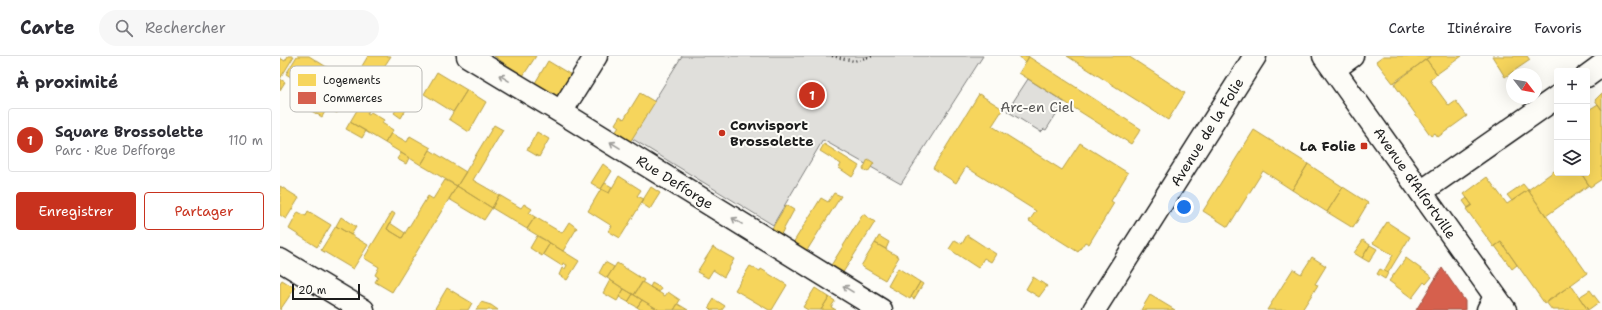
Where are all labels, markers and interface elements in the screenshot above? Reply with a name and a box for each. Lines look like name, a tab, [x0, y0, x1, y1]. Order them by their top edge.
search box	[99, 10, 379, 46]
text: Carte	[20, 15, 75, 40]
icon: search	[113, 17, 135, 39]
text: Rechercher	[145, 18, 226, 38]
text: Carte	[1388, 19, 1425, 37]
text: Itinéraire	[1447, 19, 1512, 37]
text: Favoris	[1534, 19, 1582, 37]
legend	[290, 66, 422, 112]
north arrow	[1506, 68, 1542, 104]
map controls	[1554, 68, 1590, 176]
button: +	[1554, 68, 1590, 104]
text: À proximité	[16, 71, 118, 93]
text: Logements	[323, 73, 381, 88]
one-way arrow	[498, 73, 510, 81]
street label: Avenue de la Folie	[1166, 74, 1248, 190]
pin: 1	[799, 80, 825, 110]
text: Commerces	[323, 91, 382, 106]
park label: Arc-en Ciel	[1000, 98, 1074, 116]
button: −	[1554, 104, 1590, 140]
place label: Convisport Brossolette	[730, 116, 814, 150]
text: Square Brossolette	[55, 122, 204, 142]
street label: Avenue d'Alfortville	[1370, 124, 1460, 242]
marker: Convisport Brossolette	[717, 128, 727, 138]
text: 1	[27, 132, 33, 149]
text: 110 m	[228, 132, 263, 149]
place label: La Folie	[1300, 137, 1356, 155]
button: layers	[1554, 140, 1590, 176]
one-way arrow	[609, 141, 621, 149]
marker: La Folie	[1359, 141, 1369, 151]
text: Parc · Rue Defforge	[55, 142, 176, 159]
street label: Rue Defforge	[633, 151, 717, 213]
button: Enregistrer	[16, 192, 136, 230]
button: Partager	[144, 192, 264, 230]
your location	[1174, 197, 1194, 217]
one-way arrow	[732, 217, 743, 225]
scale bar	[292, 282, 360, 301]
text: 20 m	[298, 283, 326, 298]
one-way arrow	[842, 285, 854, 293]

